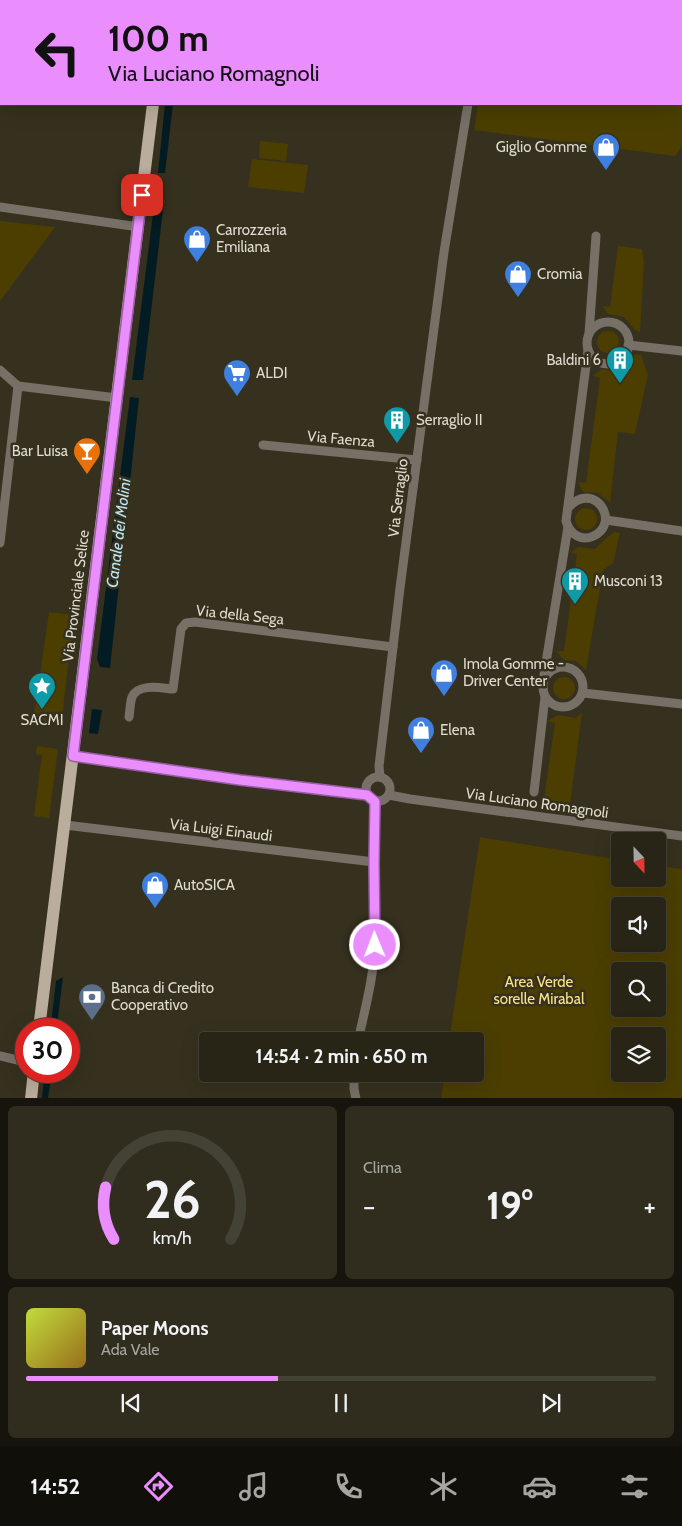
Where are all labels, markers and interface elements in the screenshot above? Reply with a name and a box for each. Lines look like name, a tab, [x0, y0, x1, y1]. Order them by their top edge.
text: 100 m	[108, 17, 209, 60]
icon: left	[25, 20, 90, 85]
text: Via Luciano Romagnoli	[108, 60, 320, 87]
shop icon: Giglio Gomme	[591, 132, 621, 171]
place label: Giglio Gomme	[496, 138, 587, 156]
pin	[121, 174, 163, 216]
icon: arrive	[128, 181, 156, 209]
place label: Carrozzeria Emiliana	[216, 221, 287, 256]
shop icon: Carrozzeria Emiliana	[182, 224, 212, 263]
shop icon: Cromia	[503, 259, 533, 298]
place label: Cromia	[537, 265, 583, 283]
building icon: Baldini 6	[605, 345, 635, 384]
place label: Baldini 6	[546, 351, 601, 369]
supermarket icon: ALDI	[222, 358, 252, 397]
place label: ALDI	[256, 364, 288, 382]
building icon: Serraglio II	[382, 405, 412, 444]
place label: Serraglio II	[416, 411, 482, 429]
street label: Via Faenza	[306, 427, 376, 451]
bar icon: Bar Luisa	[72, 436, 102, 475]
place label: Bar Luisa	[12, 442, 69, 460]
street label: Via Serraglio	[384, 458, 412, 538]
water label: Canale dei Molini	[102, 477, 135, 589]
street label: Via Provinciale Selice	[59, 529, 93, 663]
building icon: Musconi 13	[560, 566, 590, 605]
place label: Musconi 13	[594, 572, 663, 590]
street label: Via della Sega	[195, 601, 286, 629]
place label: Imola Gomme - Driver Center	[463, 655, 564, 690]
shop icon: Imola Gomme - Driver Center	[429, 658, 459, 697]
place icon: SACMI	[27, 671, 57, 710]
place label: SACMI	[20, 711, 64, 729]
shop icon: Elena	[406, 715, 436, 754]
place label: Elena	[440, 721, 476, 739]
street label: Via Luciano Romagnoli	[464, 784, 610, 822]
street label: Via Luigi Einaudi	[169, 815, 273, 845]
north arrow	[611, 832, 666, 888]
map controls	[611, 832, 666, 1082]
shop icon: AutoSICA	[140, 870, 170, 909]
place label: AutoSICA	[174, 876, 236, 894]
button: sound	[611, 897, 666, 952]
position arrow	[348, 918, 400, 970]
button: search	[611, 962, 666, 1017]
park label: Area Verde sorelle Mirabal	[494, 973, 585, 1008]
place label: Banca di Credito Cooperativo	[111, 979, 214, 1014]
bank icon: Banca di Credito Cooperativo	[77, 982, 107, 1021]
speed limit sign: 30	[15, 1018, 80, 1083]
button: layers	[611, 1027, 666, 1082]
text: 14:54 · 2 min · 650 m	[256, 1045, 427, 1068]
text: Clima	[363, 1158, 402, 1177]
text: 26	[144, 1168, 201, 1231]
text: 19°	[486, 1182, 533, 1229]
text: −	[363, 1189, 375, 1223]
text: +	[644, 1189, 656, 1223]
text: km/h	[153, 1227, 192, 1248]
text: Paper Moons	[101, 1317, 209, 1340]
text: Ada Vale	[101, 1340, 160, 1359]
icon: previous	[117, 1389, 145, 1417]
icon: pause	[327, 1389, 355, 1417]
icon: next	[537, 1389, 565, 1417]
icon: directions	[141, 1469, 176, 1504]
icon: music	[236, 1469, 271, 1504]
icon: phone	[331, 1469, 366, 1504]
icon: climate	[426, 1469, 461, 1504]
icon: car	[522, 1469, 557, 1504]
icon: filters	[617, 1469, 652, 1504]
text: 14:52	[30, 1473, 80, 1500]

